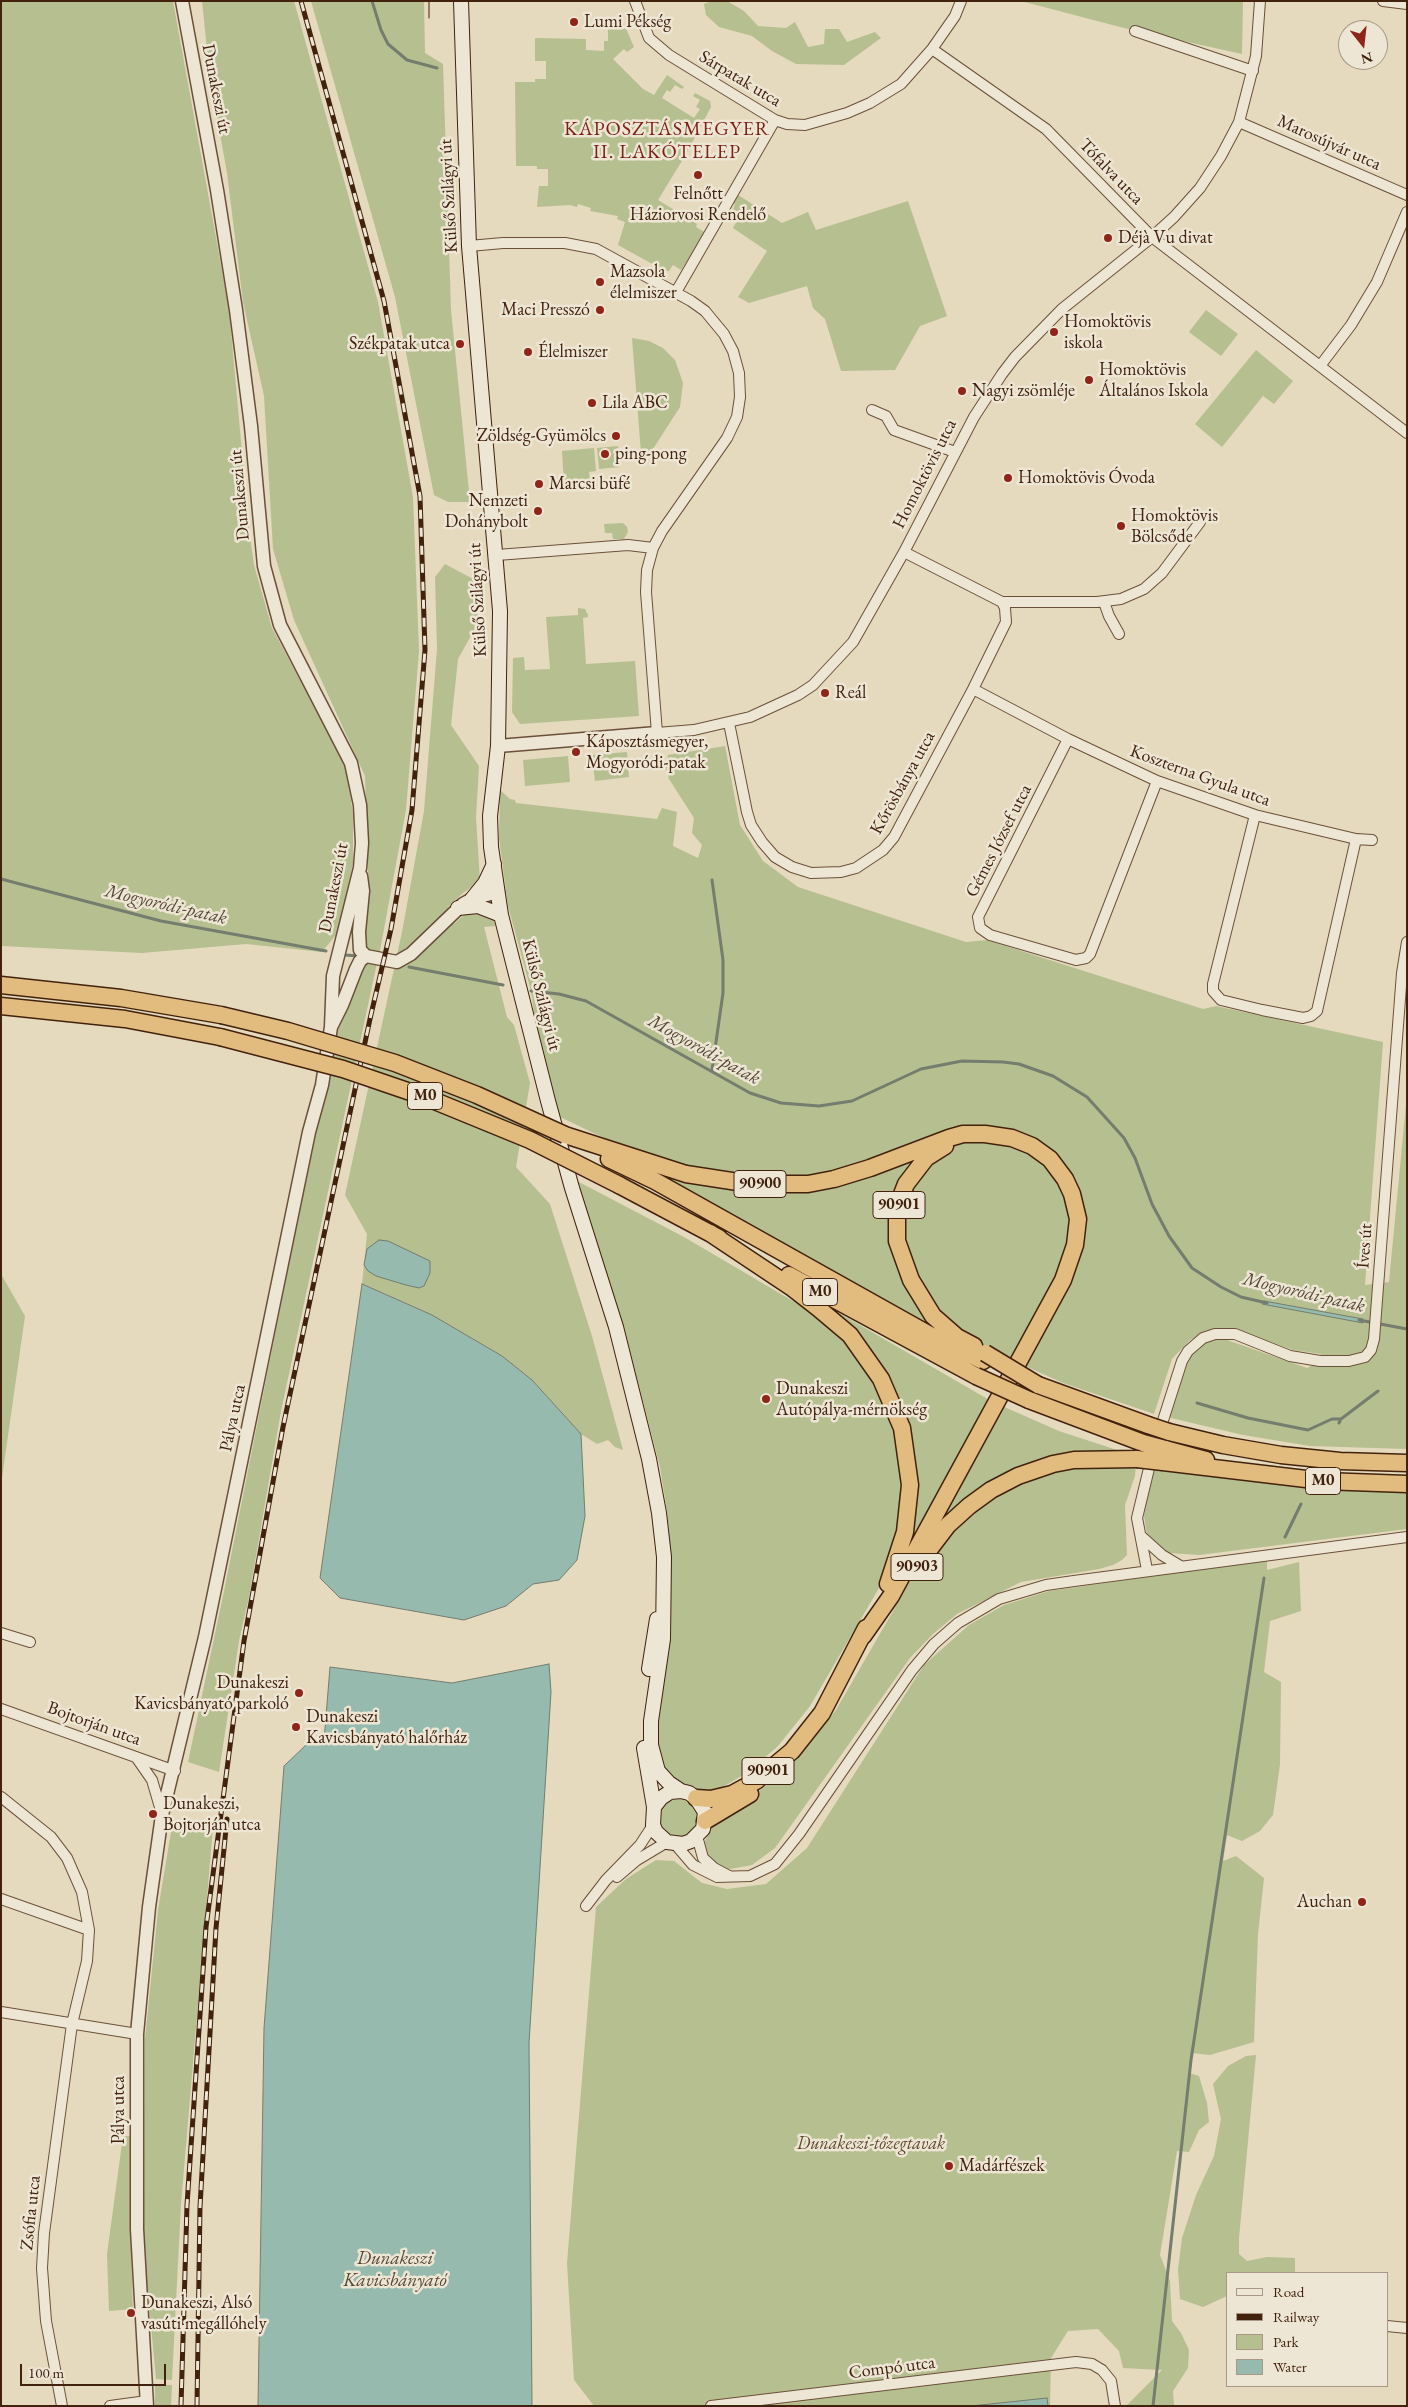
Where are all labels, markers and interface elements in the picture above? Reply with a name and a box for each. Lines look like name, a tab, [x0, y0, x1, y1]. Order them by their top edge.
place label: Lumi Pékség	[584, 11, 671, 33]
marker: Lumi Pékség	[568, 16, 580, 28]
north arrow	[1338, 20, 1388, 70]
street label: Dunakeszi út	[197, 42, 235, 136]
street label: Sárpatak utca	[695, 46, 785, 112]
text: N	[1359, 48, 1375, 69]
street label: Marosújvár utca	[1274, 111, 1384, 175]
district label: KÁPOSZTÁSMEGYER II. LAKÓTELEP	[562, 118, 772, 165]
street label: Tófalva utca	[1074, 134, 1148, 210]
street label: Külső Szilágyi út	[435, 138, 463, 254]
marker: Felnőtt Háziorvosi Rendelő	[692, 169, 704, 181]
place label: Felnőtt Háziorvosi Rendelő	[630, 183, 766, 225]
place label: Déjà Vu divat	[1118, 227, 1213, 249]
marker: Déjà Vu divat	[1102, 232, 1114, 244]
place label: Mazsola élelmiszer	[610, 261, 677, 304]
marker: Mazsola élelmiszer	[594, 276, 606, 288]
place label: Maci Presszó	[501, 299, 590, 321]
marker: Maci Presszó	[594, 304, 606, 316]
place label: Homoktövis iskola	[1064, 311, 1151, 354]
marker: Homoktövis iskola	[1048, 326, 1060, 338]
place label: Székpatak utca	[349, 333, 450, 355]
marker: Székpatak utca	[454, 338, 466, 350]
place label: Élelmiszer	[538, 341, 608, 363]
marker: Élelmiszer	[522, 346, 534, 358]
place label: Homoktövis Általános Iskola	[1099, 359, 1208, 402]
marker: Homoktövis Általános Iskola	[1083, 374, 1095, 386]
place label: Nagyi zsömléje	[972, 380, 1075, 402]
marker: Nagyi zsömléje	[956, 385, 968, 397]
place label: Lila ABC	[602, 392, 668, 414]
marker: Lila ABC	[586, 397, 598, 409]
street label: Homoktövis utca	[888, 416, 962, 532]
place label: Zöldség-Gyümölcs	[477, 425, 606, 447]
marker: Zöldség-Gyümölcs	[610, 430, 622, 442]
place label: ping-pong	[615, 443, 687, 465]
marker: ping-pong	[599, 448, 611, 460]
street label: Dunakeszi út	[225, 449, 255, 541]
place label: Homoktövis Óvoda	[1018, 467, 1155, 489]
marker: Homoktövis Óvoda	[1002, 472, 1014, 484]
place label: Marcsi büfé	[549, 473, 630, 495]
marker: Marcsi büfé	[533, 478, 545, 490]
place label: Nemzeti Dohánybolt	[445, 490, 528, 532]
marker: Nemzeti Dohánybolt	[532, 505, 544, 517]
place label: Homoktövis Bölcsőde	[1131, 505, 1218, 548]
marker: Homoktövis Bölcsőde	[1115, 520, 1127, 532]
street label: Külső Szilágyi út	[464, 542, 492, 658]
place label: Reál	[835, 682, 866, 704]
marker: Reál	[819, 687, 831, 699]
street label: Kőrösbánya utca	[866, 728, 940, 838]
place label: Káposztásmegyer, Mogyoródi-patak	[586, 731, 708, 774]
street label: Koszterna Gyula utca	[1127, 741, 1273, 811]
marker: Káposztásmegyer, Mogyoródi-patak	[570, 746, 582, 758]
street label: Gémes József utca	[961, 781, 1037, 901]
street label: Dunakeszi út	[315, 841, 353, 935]
water label: Mogyoródi-patak	[103, 880, 229, 930]
street label: Külső Szilágyi út	[517, 937, 565, 1053]
water label: Mogyoródi-patak	[644, 1010, 764, 1090]
road number: M0	[408, 1082, 442, 1110]
road number: 90900	[734, 1170, 786, 1198]
road number: 90901	[873, 1192, 925, 1218]
street label: Íves út	[1353, 1223, 1377, 1269]
water label: Mogyoródi-patak	[1241, 1268, 1367, 1318]
road number: M0	[802, 1278, 838, 1305]
place label: Dunakeszi Autópálya-mérnökség	[776, 1378, 927, 1420]
street label: Pálya utca	[215, 1382, 251, 1454]
marker: Dunakeszi Autópálya-mérnökség	[760, 1393, 772, 1405]
road number: M0	[1306, 1468, 1340, 1494]
road number: 90903	[891, 1554, 943, 1580]
place label: Dunakeszi Kavicsbányató parkoló	[134, 1672, 289, 1715]
marker: Dunakeszi Kavicsbányató parkoló	[293, 1687, 305, 1699]
street label: Bojtorján utca	[44, 1697, 144, 1751]
place label: Dunakeszi Kavicsbányató halőrház	[306, 1706, 467, 1748]
marker: Dunakeszi Kavicsbányató halőrház	[290, 1721, 302, 1733]
road number: 90901	[742, 1758, 794, 1784]
place label: Dunakeszi, Bojtorján utca	[163, 1793, 261, 1836]
marker: Dunakeszi, Bojtorján utca	[147, 1808, 159, 1820]
place label: Auchan	[1297, 1891, 1352, 1913]
marker: Auchan	[1356, 1896, 1368, 1908]
street label: Pálya utca	[108, 2076, 130, 2144]
park label: Dunakeszi-tőzegtavak	[797, 2133, 945, 2155]
place label: Madárfészek	[959, 2155, 1045, 2177]
marker: Madárfészek	[943, 2160, 955, 2172]
street label: Zsófia utca	[16, 2175, 46, 2251]
water label: Dunakeszi Kavicsbányató	[343, 2248, 447, 2292]
legend	[1226, 2272, 1388, 2387]
text: Road	[1273, 2282, 1304, 2301]
place label: Dunakeszi, Alsó vasúti megállóhely	[141, 2292, 267, 2334]
marker: Dunakeszi, Alsó vasúti megállóhely	[125, 2307, 137, 2319]
text: Railway	[1273, 2307, 1319, 2326]
text: Park	[1273, 2332, 1299, 2351]
street label: Compó utca	[848, 2352, 936, 2384]
scale bar	[22, 2354, 169, 2386]
text: Water	[1273, 2357, 1307, 2376]
text: 100 m	[28, 2363, 64, 2382]

